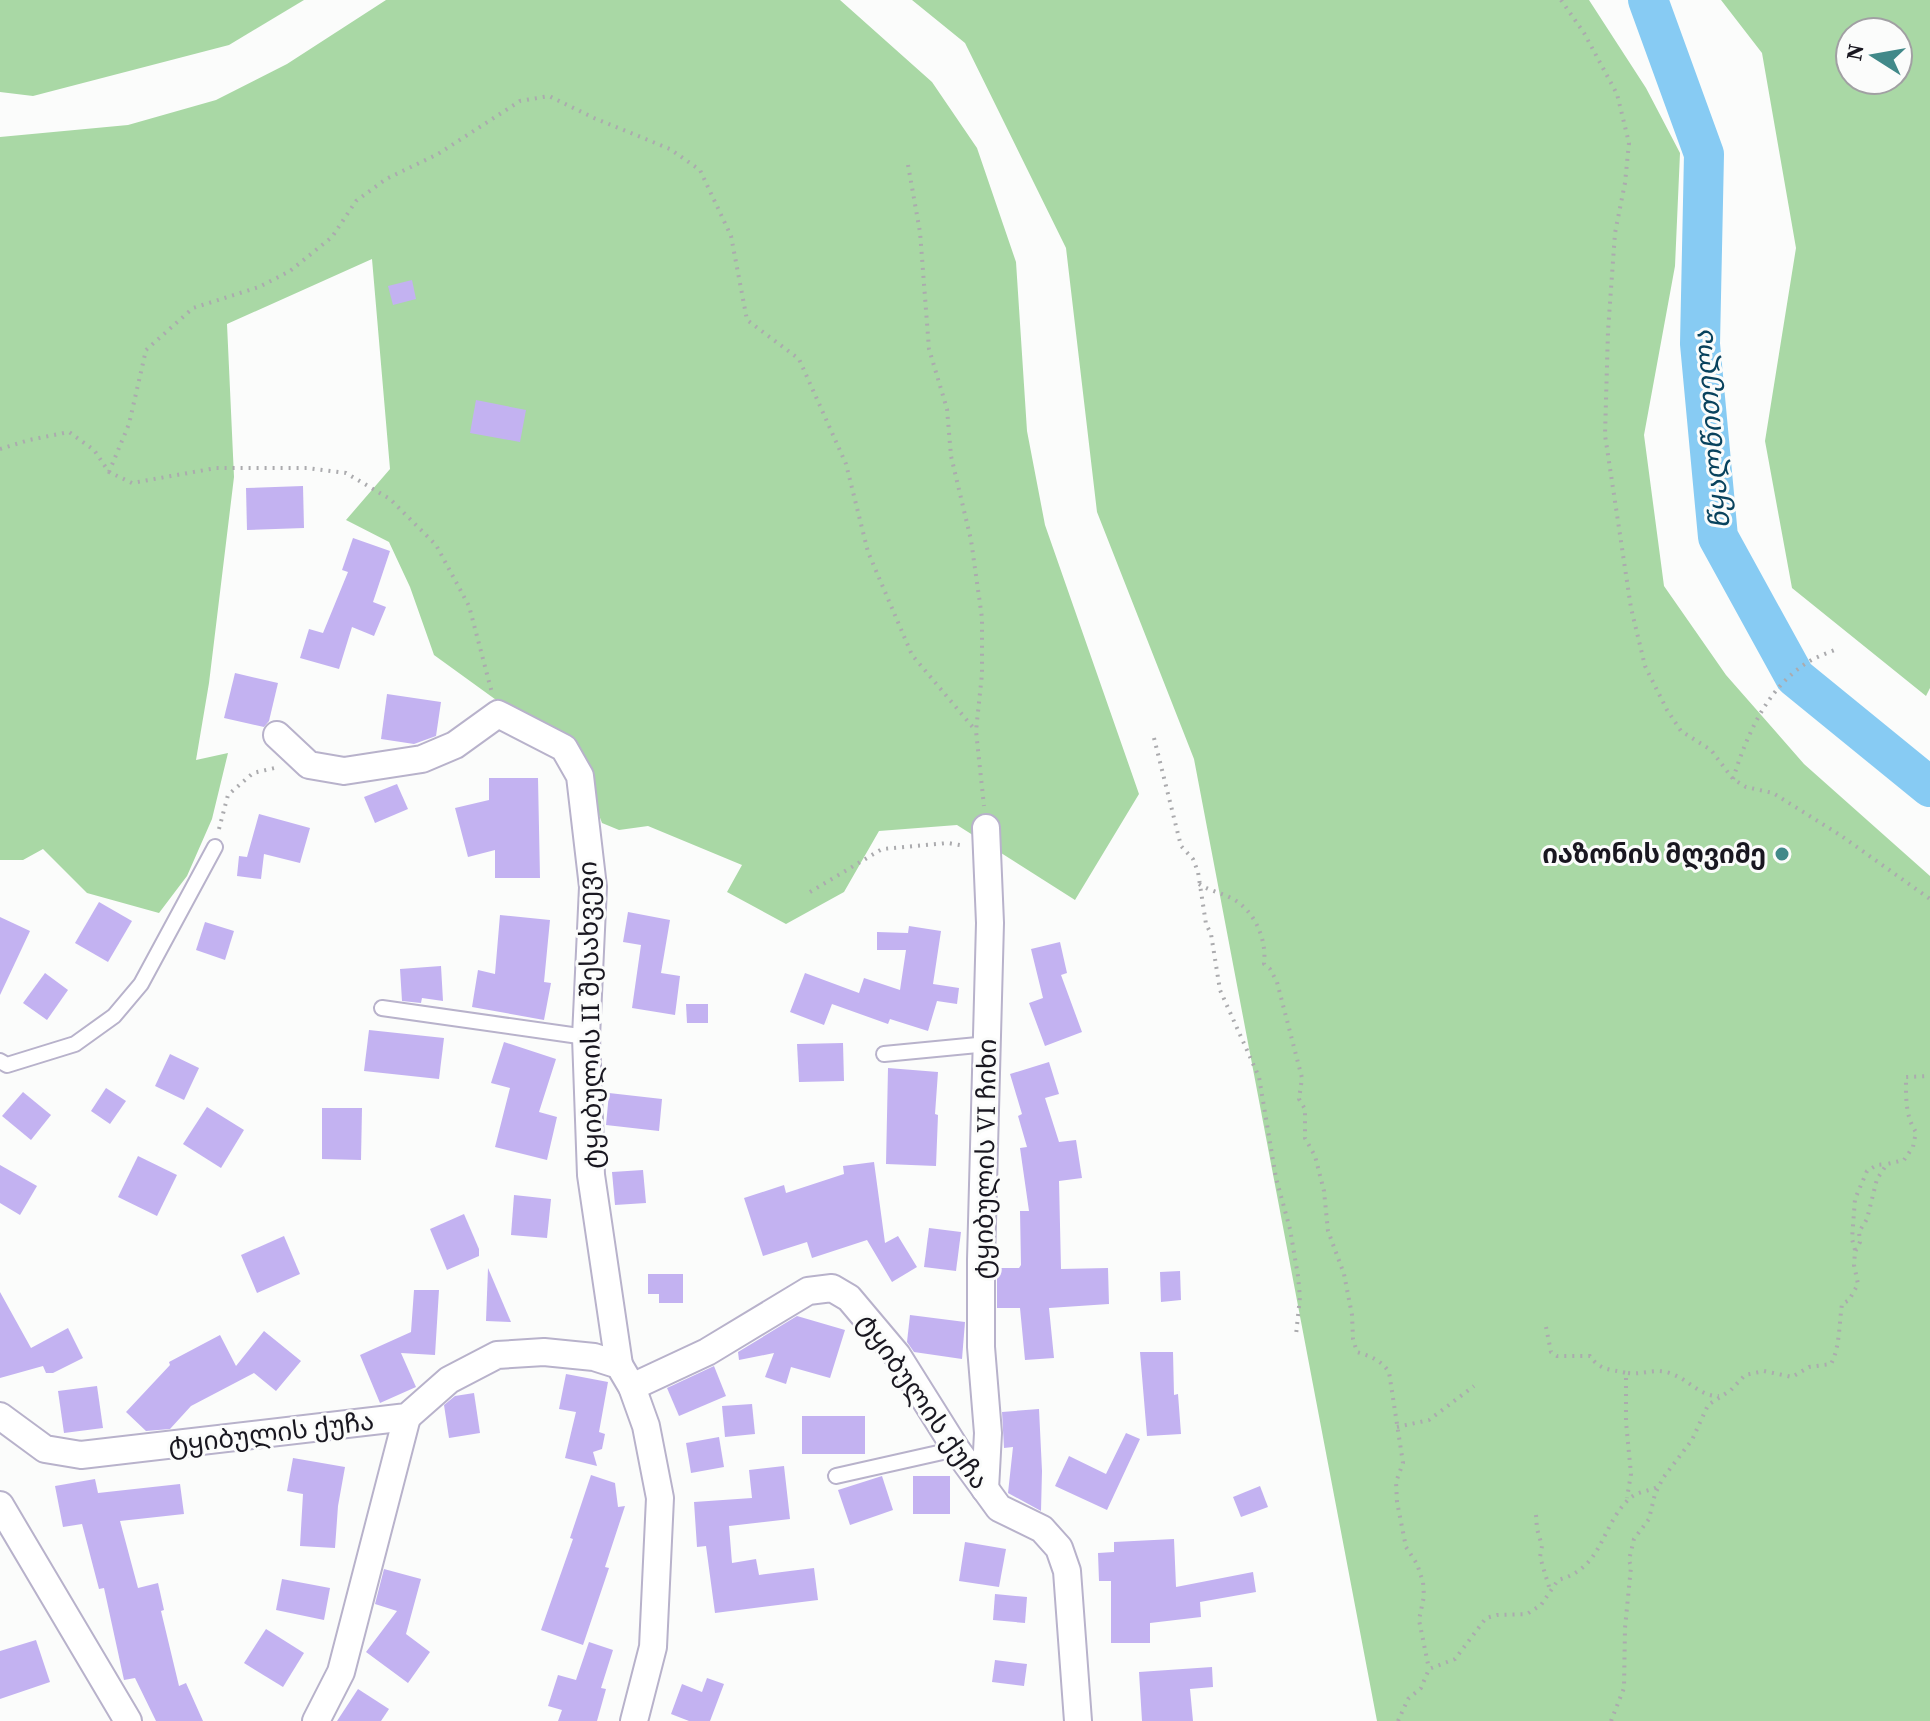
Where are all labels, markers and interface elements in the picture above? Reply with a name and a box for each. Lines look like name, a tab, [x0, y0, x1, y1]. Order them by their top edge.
north arrow	[1834, 16, 1914, 96]
text: N	[1838, 41, 1871, 63]
water label: წყალწითელა	[1683, 328, 1739, 531]
place label: იაზონის მღვიმე	[1542, 836, 1766, 872]
marker: იაზონის მღვიმე	[1773, 845, 1791, 863]
street label: ტყიბულის II შესახვევი	[569, 861, 611, 1169]
street label: ტყიბულის VI ჩიხი	[965, 1038, 1005, 1280]
street label: ტყიბულის ქუჩა	[849, 1306, 997, 1496]
street label: ტყიბულის ქუჩა	[166, 1402, 376, 1464]

